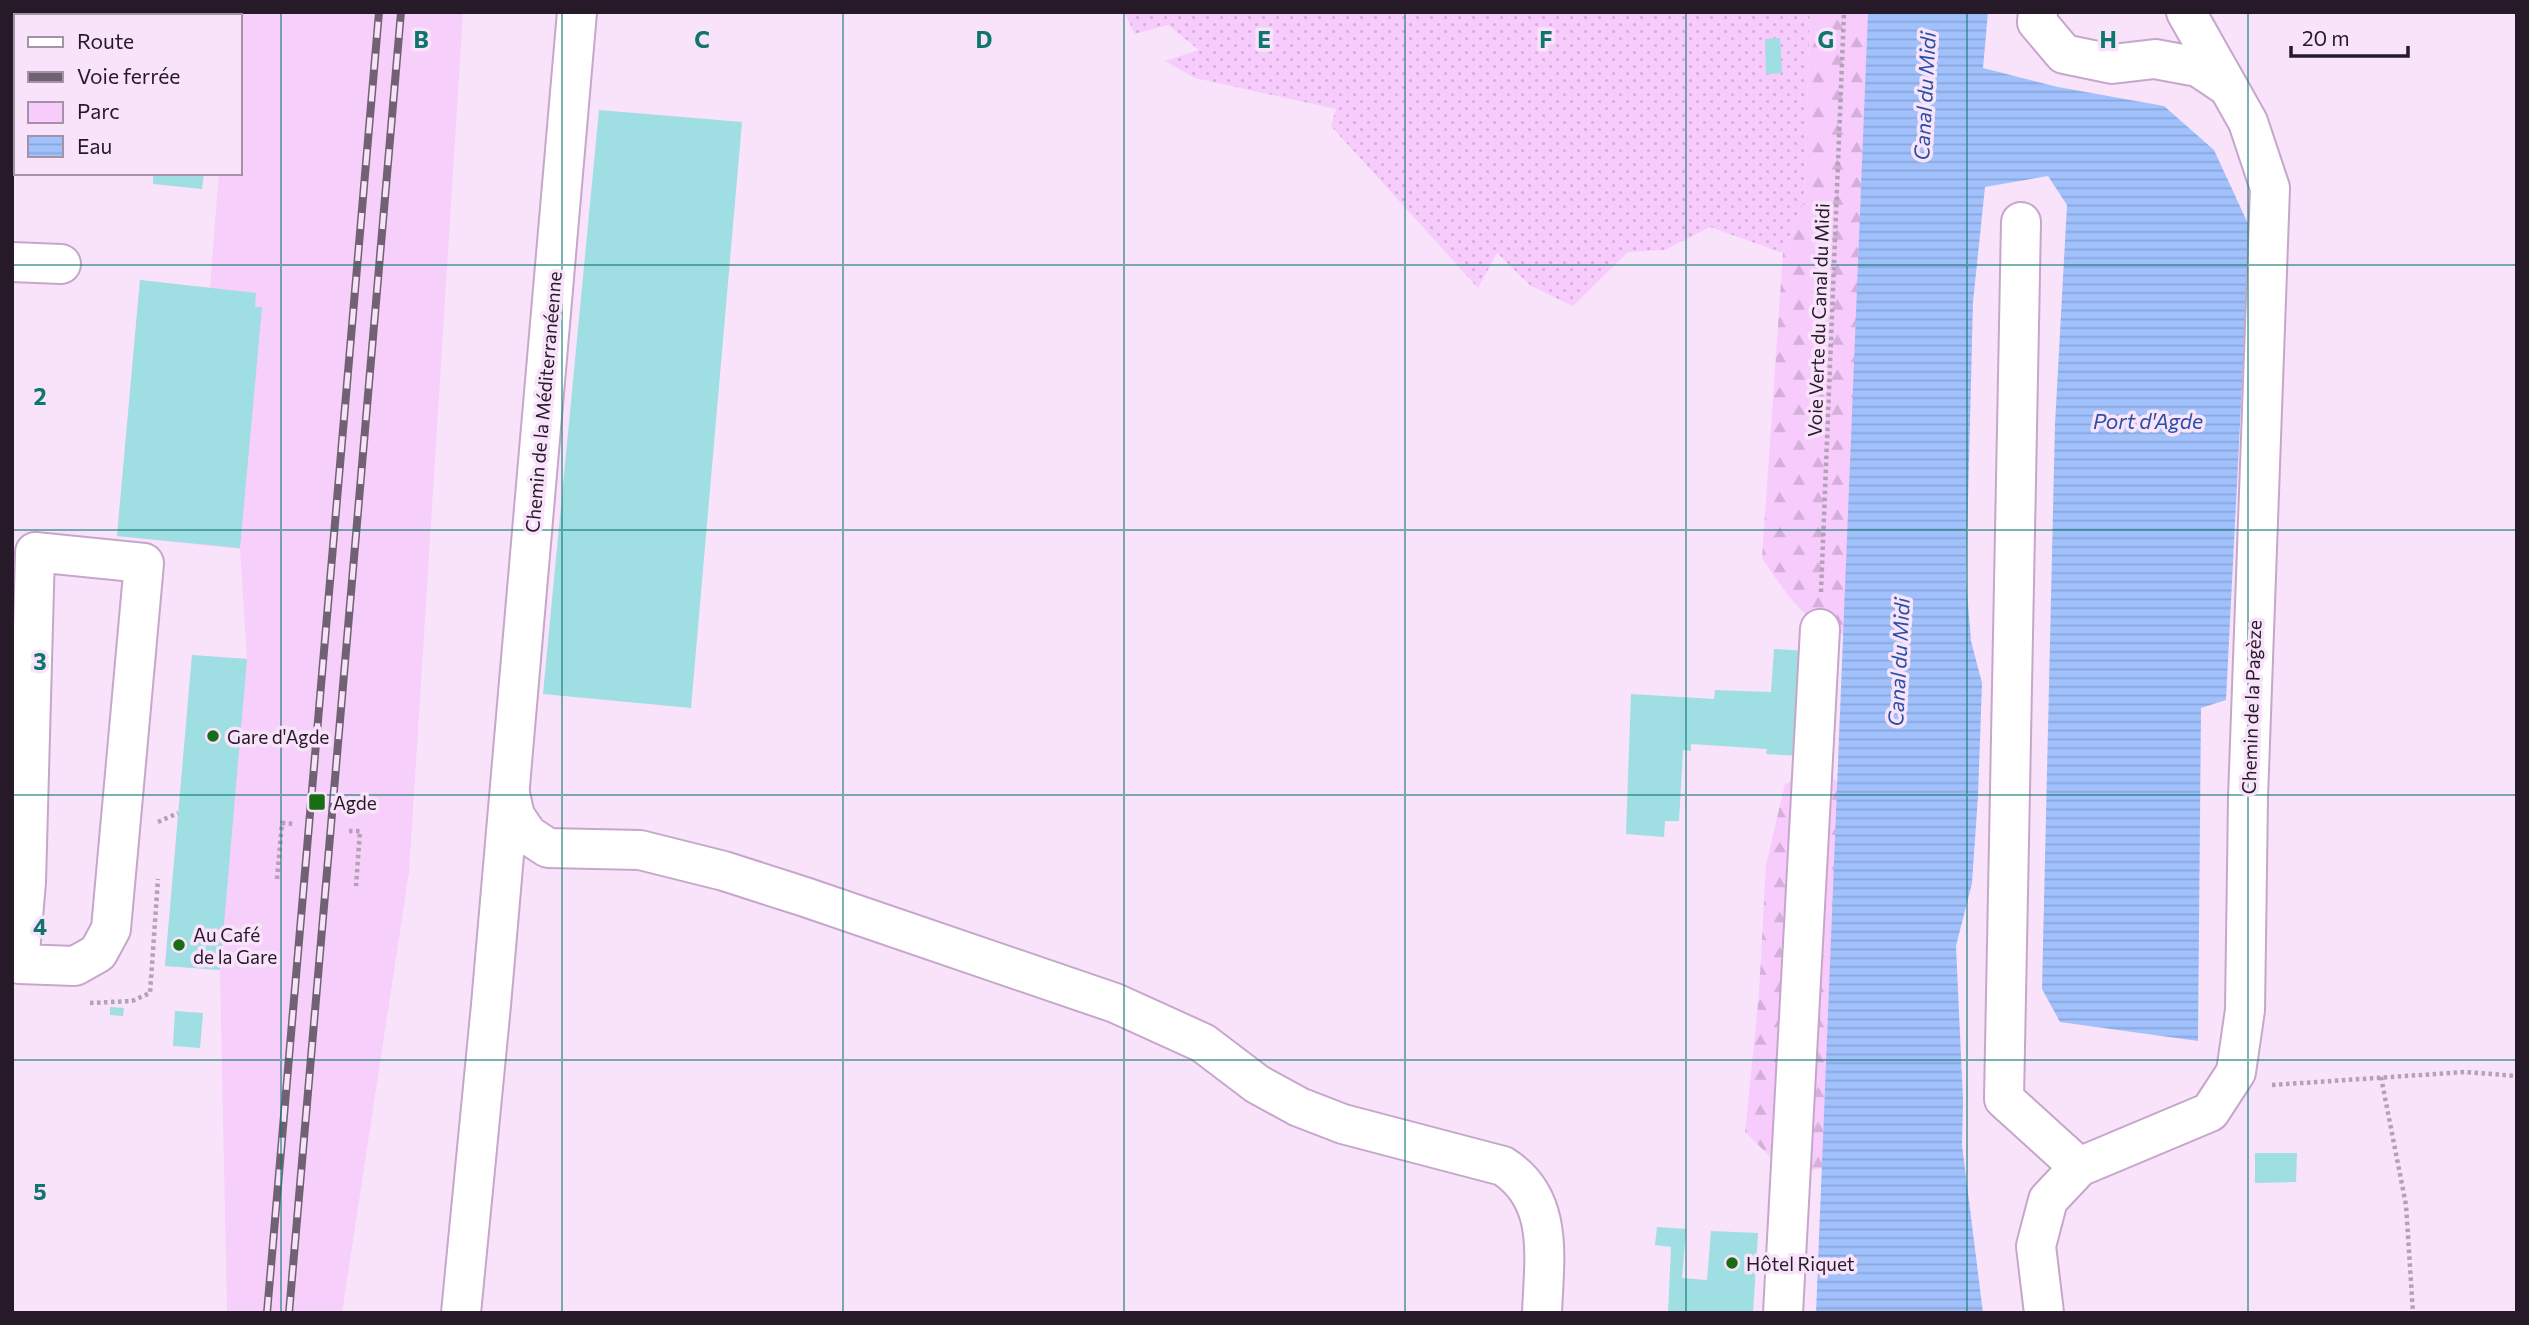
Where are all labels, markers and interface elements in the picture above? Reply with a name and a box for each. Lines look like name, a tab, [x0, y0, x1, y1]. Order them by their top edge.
legend	[14, 14, 242, 175]
scale bar	[2291, 14, 2408, 58]
text: B	[413, 25, 429, 53]
text: C	[694, 25, 710, 53]
text: D	[976, 25, 993, 53]
text: E	[1257, 25, 1271, 53]
text: F	[1539, 25, 1553, 53]
text: G	[1818, 25, 1834, 53]
text: H	[2099, 25, 2117, 53]
text: 20 m	[2302, 25, 2350, 50]
text: Route	[77, 28, 134, 53]
water label: Canal du Midi	[1908, 31, 1940, 161]
text: Voie ferrée	[77, 63, 180, 88]
text: Parc	[77, 98, 120, 123]
text: Eau	[77, 133, 112, 158]
street label: Voie Verte du Canal du Midi	[1802, 203, 1834, 437]
street label: Chemin de la Méditerranéenne	[520, 270, 566, 534]
text: 2	[33, 382, 47, 410]
water label: Port d'Agde	[2093, 408, 2203, 433]
water label: Canal du Midi	[1882, 597, 1914, 727]
street label: Chemin de la Pagèze	[2236, 619, 2266, 795]
text: 3	[33, 647, 47, 675]
place label: Gare d'Agde	[227, 725, 329, 748]
marker: Gare d'Agde	[205, 728, 221, 744]
place label: Agde	[333, 791, 377, 814]
marker: Agde	[307, 792, 327, 812]
text: 4	[33, 912, 47, 940]
place label: Au Café de la Gare	[193, 923, 277, 968]
marker: Au Café de la Gare	[171, 937, 187, 953]
text: 5	[33, 1177, 47, 1205]
place label: Hôtel Riquet	[1746, 1252, 1855, 1275]
marker: Hôtel Riquet	[1724, 1255, 1740, 1271]

